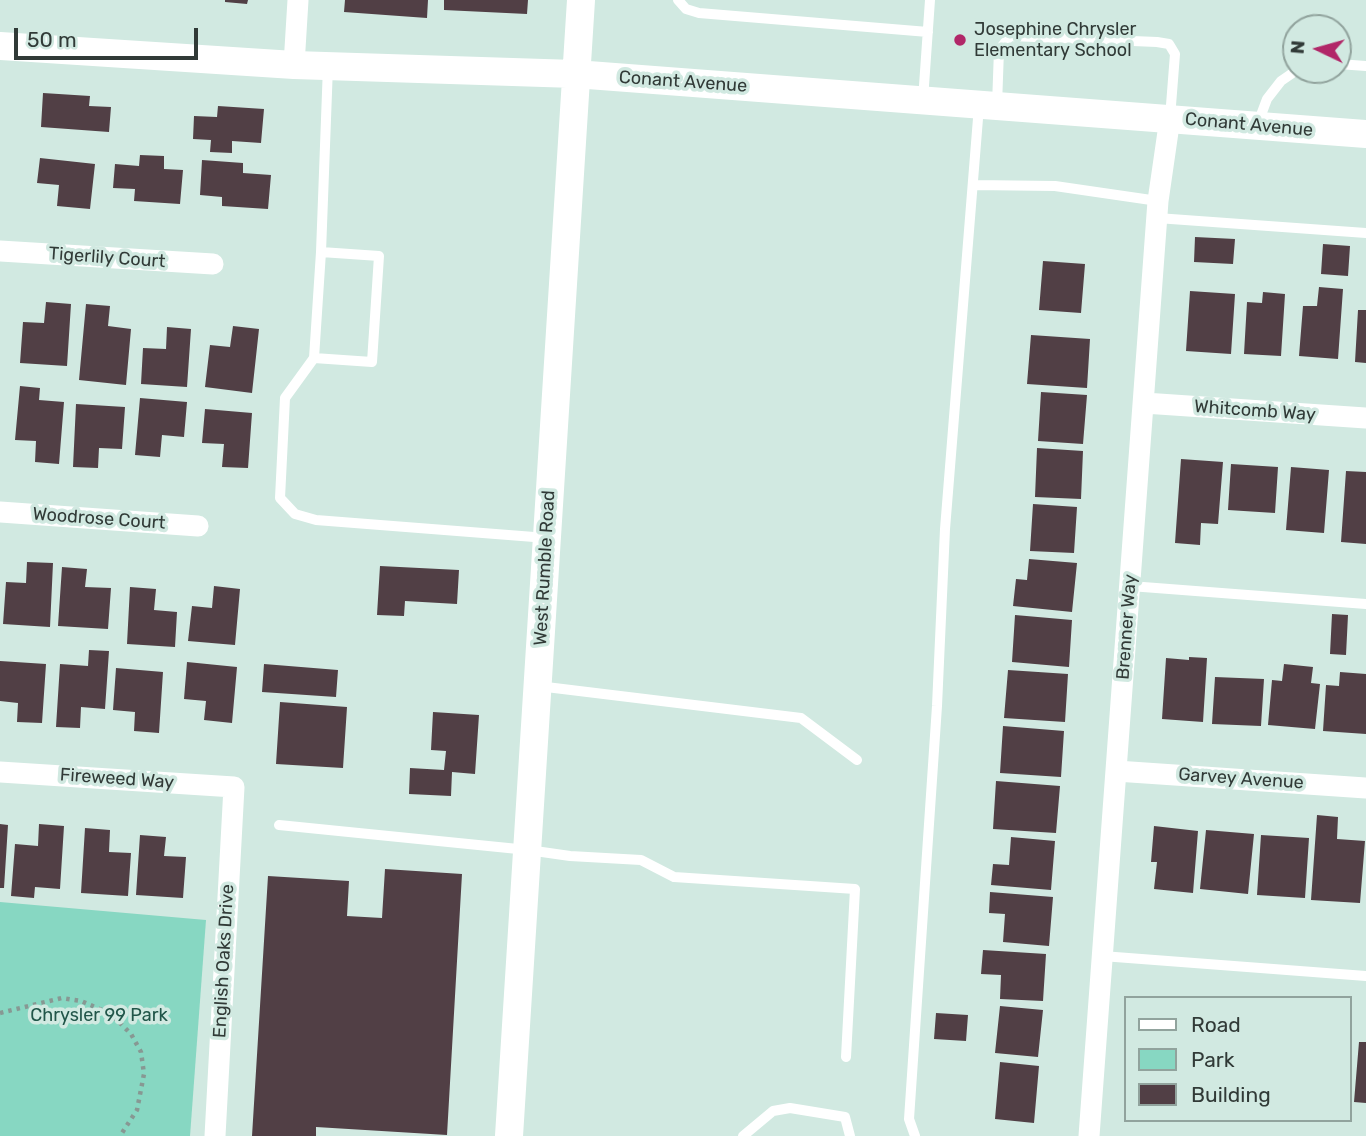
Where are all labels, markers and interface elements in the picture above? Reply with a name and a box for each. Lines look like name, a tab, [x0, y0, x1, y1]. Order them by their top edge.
scale bar	[18, 14, 201, 58]
north arrow	[1282, 14, 1352, 84]
place label: Josephine Chrysler Elementary School	[974, 19, 1136, 61]
text: 50 m	[27, 27, 77, 52]
marker: Josephine Chrysler Elementary School	[952, 32, 968, 48]
text: N	[1286, 39, 1310, 55]
street label: Conant Avenue	[618, 67, 748, 97]
street label: Conant Avenue	[1184, 109, 1314, 141]
street label: Tigerlily Court	[48, 243, 166, 273]
street label: Whitcomb Way	[1193, 396, 1317, 426]
street label: West Rumble Road	[530, 490, 560, 646]
street label: Woodrose Court	[32, 504, 166, 534]
street label: Brenner Way	[1113, 574, 1141, 680]
street label: Fireweed Way	[59, 764, 175, 794]
street label: Garvey Avenue	[1178, 764, 1304, 794]
street label: English Oaks Drive	[209, 884, 239, 1038]
legend	[1124, 996, 1352, 1122]
park label: Chrysler 99 Park	[30, 1005, 168, 1027]
text: Road	[1191, 1012, 1241, 1037]
text: Park	[1191, 1047, 1235, 1072]
text: Building	[1191, 1082, 1271, 1107]

